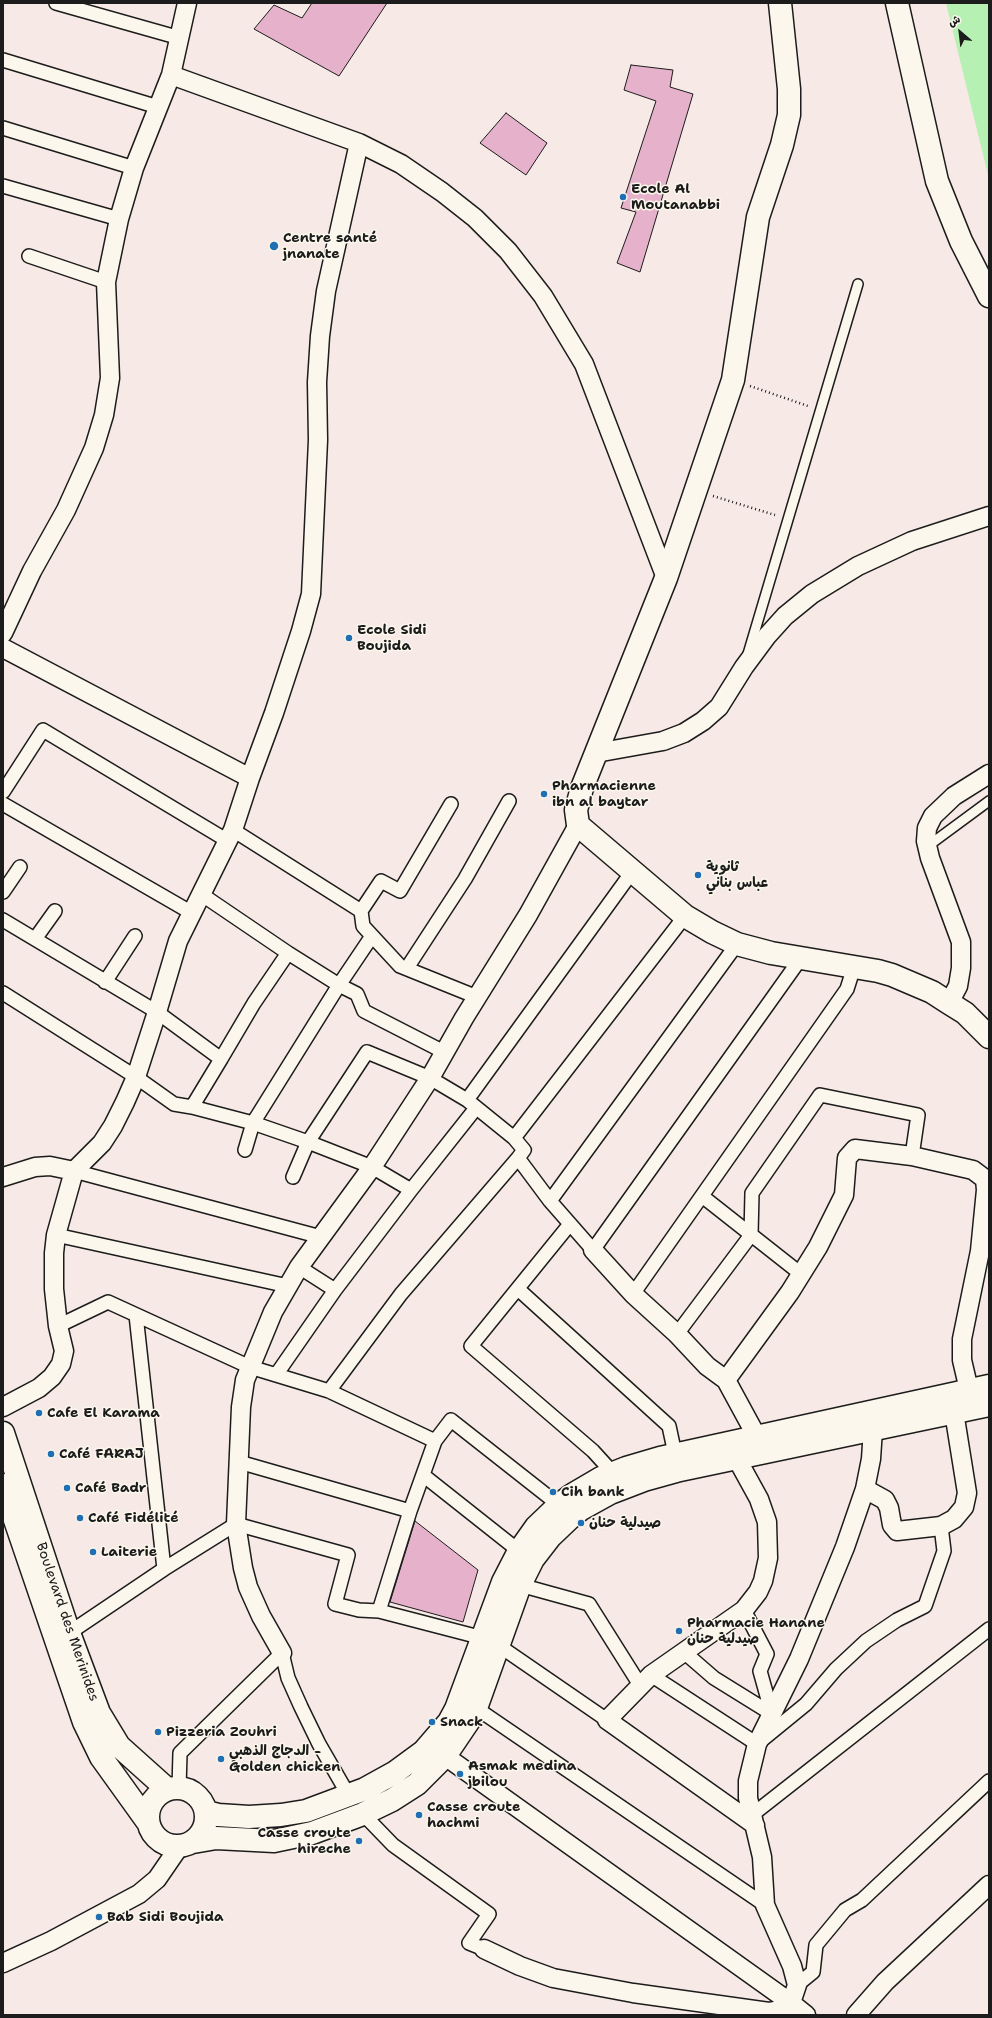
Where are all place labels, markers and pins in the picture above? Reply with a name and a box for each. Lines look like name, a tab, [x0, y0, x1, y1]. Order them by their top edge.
place label: Ecole Al Moutanabbi	[631, 181, 720, 214]
marker: Ecole Al Moutanabbi	[618, 192, 628, 202]
place label: Centre santé jnanate	[283, 230, 377, 262]
marker: Centre santé jnanate	[268, 240, 280, 252]
place label: Ecole Sidi Boujida	[357, 622, 427, 654]
marker: Ecole Sidi Boujida	[344, 633, 354, 643]
place label: Pharmacienne ibn al baytar	[552, 778, 656, 810]
marker: Pharmacienne ibn al baytar	[539, 789, 549, 799]
place label: ثانوية عباس بناني	[706, 859, 768, 892]
marker: ثانوية عباس بناني	[693, 870, 703, 880]
place label: Cafe El Karama	[47, 1405, 160, 1421]
marker: Cafe El Karama	[34, 1408, 44, 1418]
place label: Café FARAJ	[59, 1446, 144, 1462]
marker: Café FARAJ	[46, 1449, 56, 1459]
place label: Café Badr	[75, 1480, 146, 1496]
marker: Café Badr	[62, 1483, 72, 1493]
place label: Cih bank	[561, 1484, 625, 1500]
marker: Cih bank	[548, 1487, 558, 1497]
place label: Café Fidélité	[88, 1510, 179, 1526]
marker: Café Fidélité	[75, 1513, 85, 1523]
place label: صيدلية حنان	[589, 1515, 661, 1531]
marker: صيدلية حنان	[576, 1518, 586, 1528]
place label: Laiterie	[101, 1544, 157, 1560]
marker: Laiterie	[88, 1547, 98, 1557]
place label: Pharmacie Hanane صيدلية حنان	[687, 1615, 825, 1648]
marker: Pharmacie Hanane صيدلية حنان	[674, 1626, 684, 1636]
place label: Snack	[440, 1714, 483, 1730]
marker: Snack	[427, 1717, 437, 1727]
place label: Pizzeria Zouhri	[166, 1724, 277, 1740]
marker: Pizzeria Zouhri	[153, 1727, 163, 1737]
place label: الدجاج الذهبي - Golden chicken	[229, 1743, 341, 1776]
marker: الدجاج الذهبي - Golden chicken	[216, 1754, 226, 1764]
place label: Asmak medina jbilou	[468, 1758, 576, 1790]
marker: Asmak medina jbilou	[455, 1769, 465, 1779]
place label: Casse croute hachmi	[427, 1799, 520, 1832]
marker: Casse croute hachmi	[414, 1810, 424, 1820]
place label: Casse croute hireche	[258, 1825, 351, 1858]
marker: Casse croute hireche	[354, 1836, 364, 1846]
place label: Bab Sidi Boujida	[107, 1909, 224, 1925]
marker: Bab Sidi Boujida	[94, 1912, 104, 1922]

